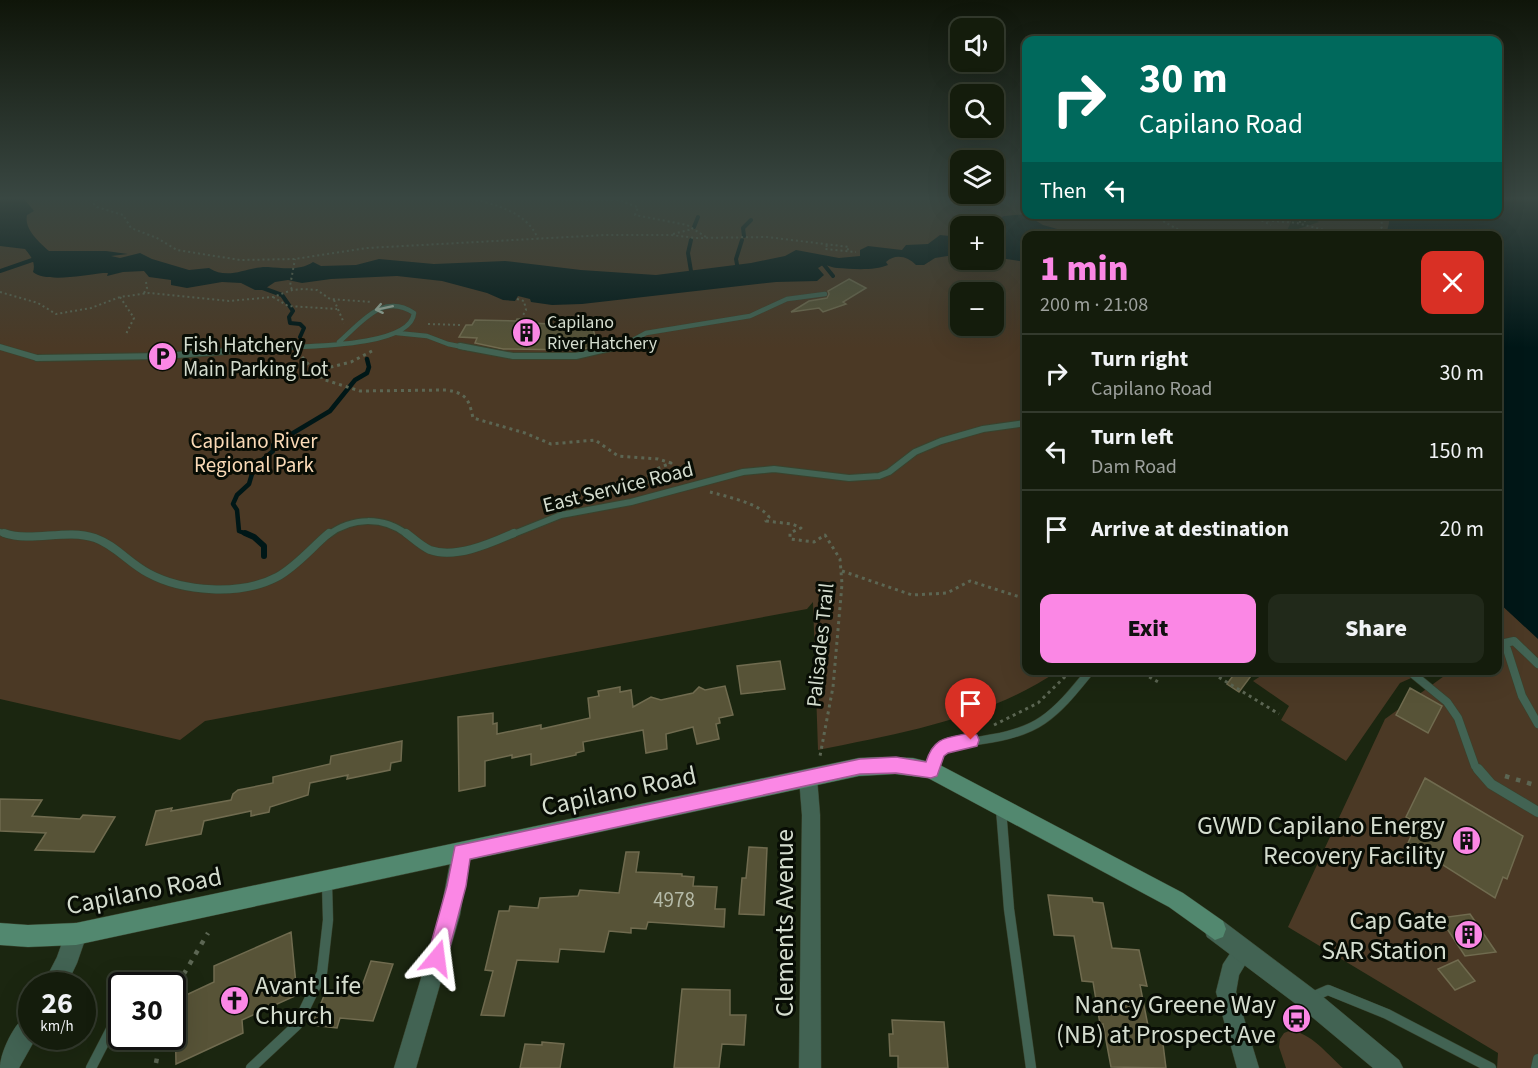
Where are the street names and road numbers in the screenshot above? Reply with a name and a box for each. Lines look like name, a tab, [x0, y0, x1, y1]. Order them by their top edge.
street label: East Service Road	[539, 454, 697, 520]
street label: Palisades Trail	[799, 581, 841, 709]
street label: Capilano Road	[538, 756, 700, 826]
street label: Clements Avenue	[766, 829, 803, 1017]
street label: Capilano Road	[63, 858, 225, 924]

